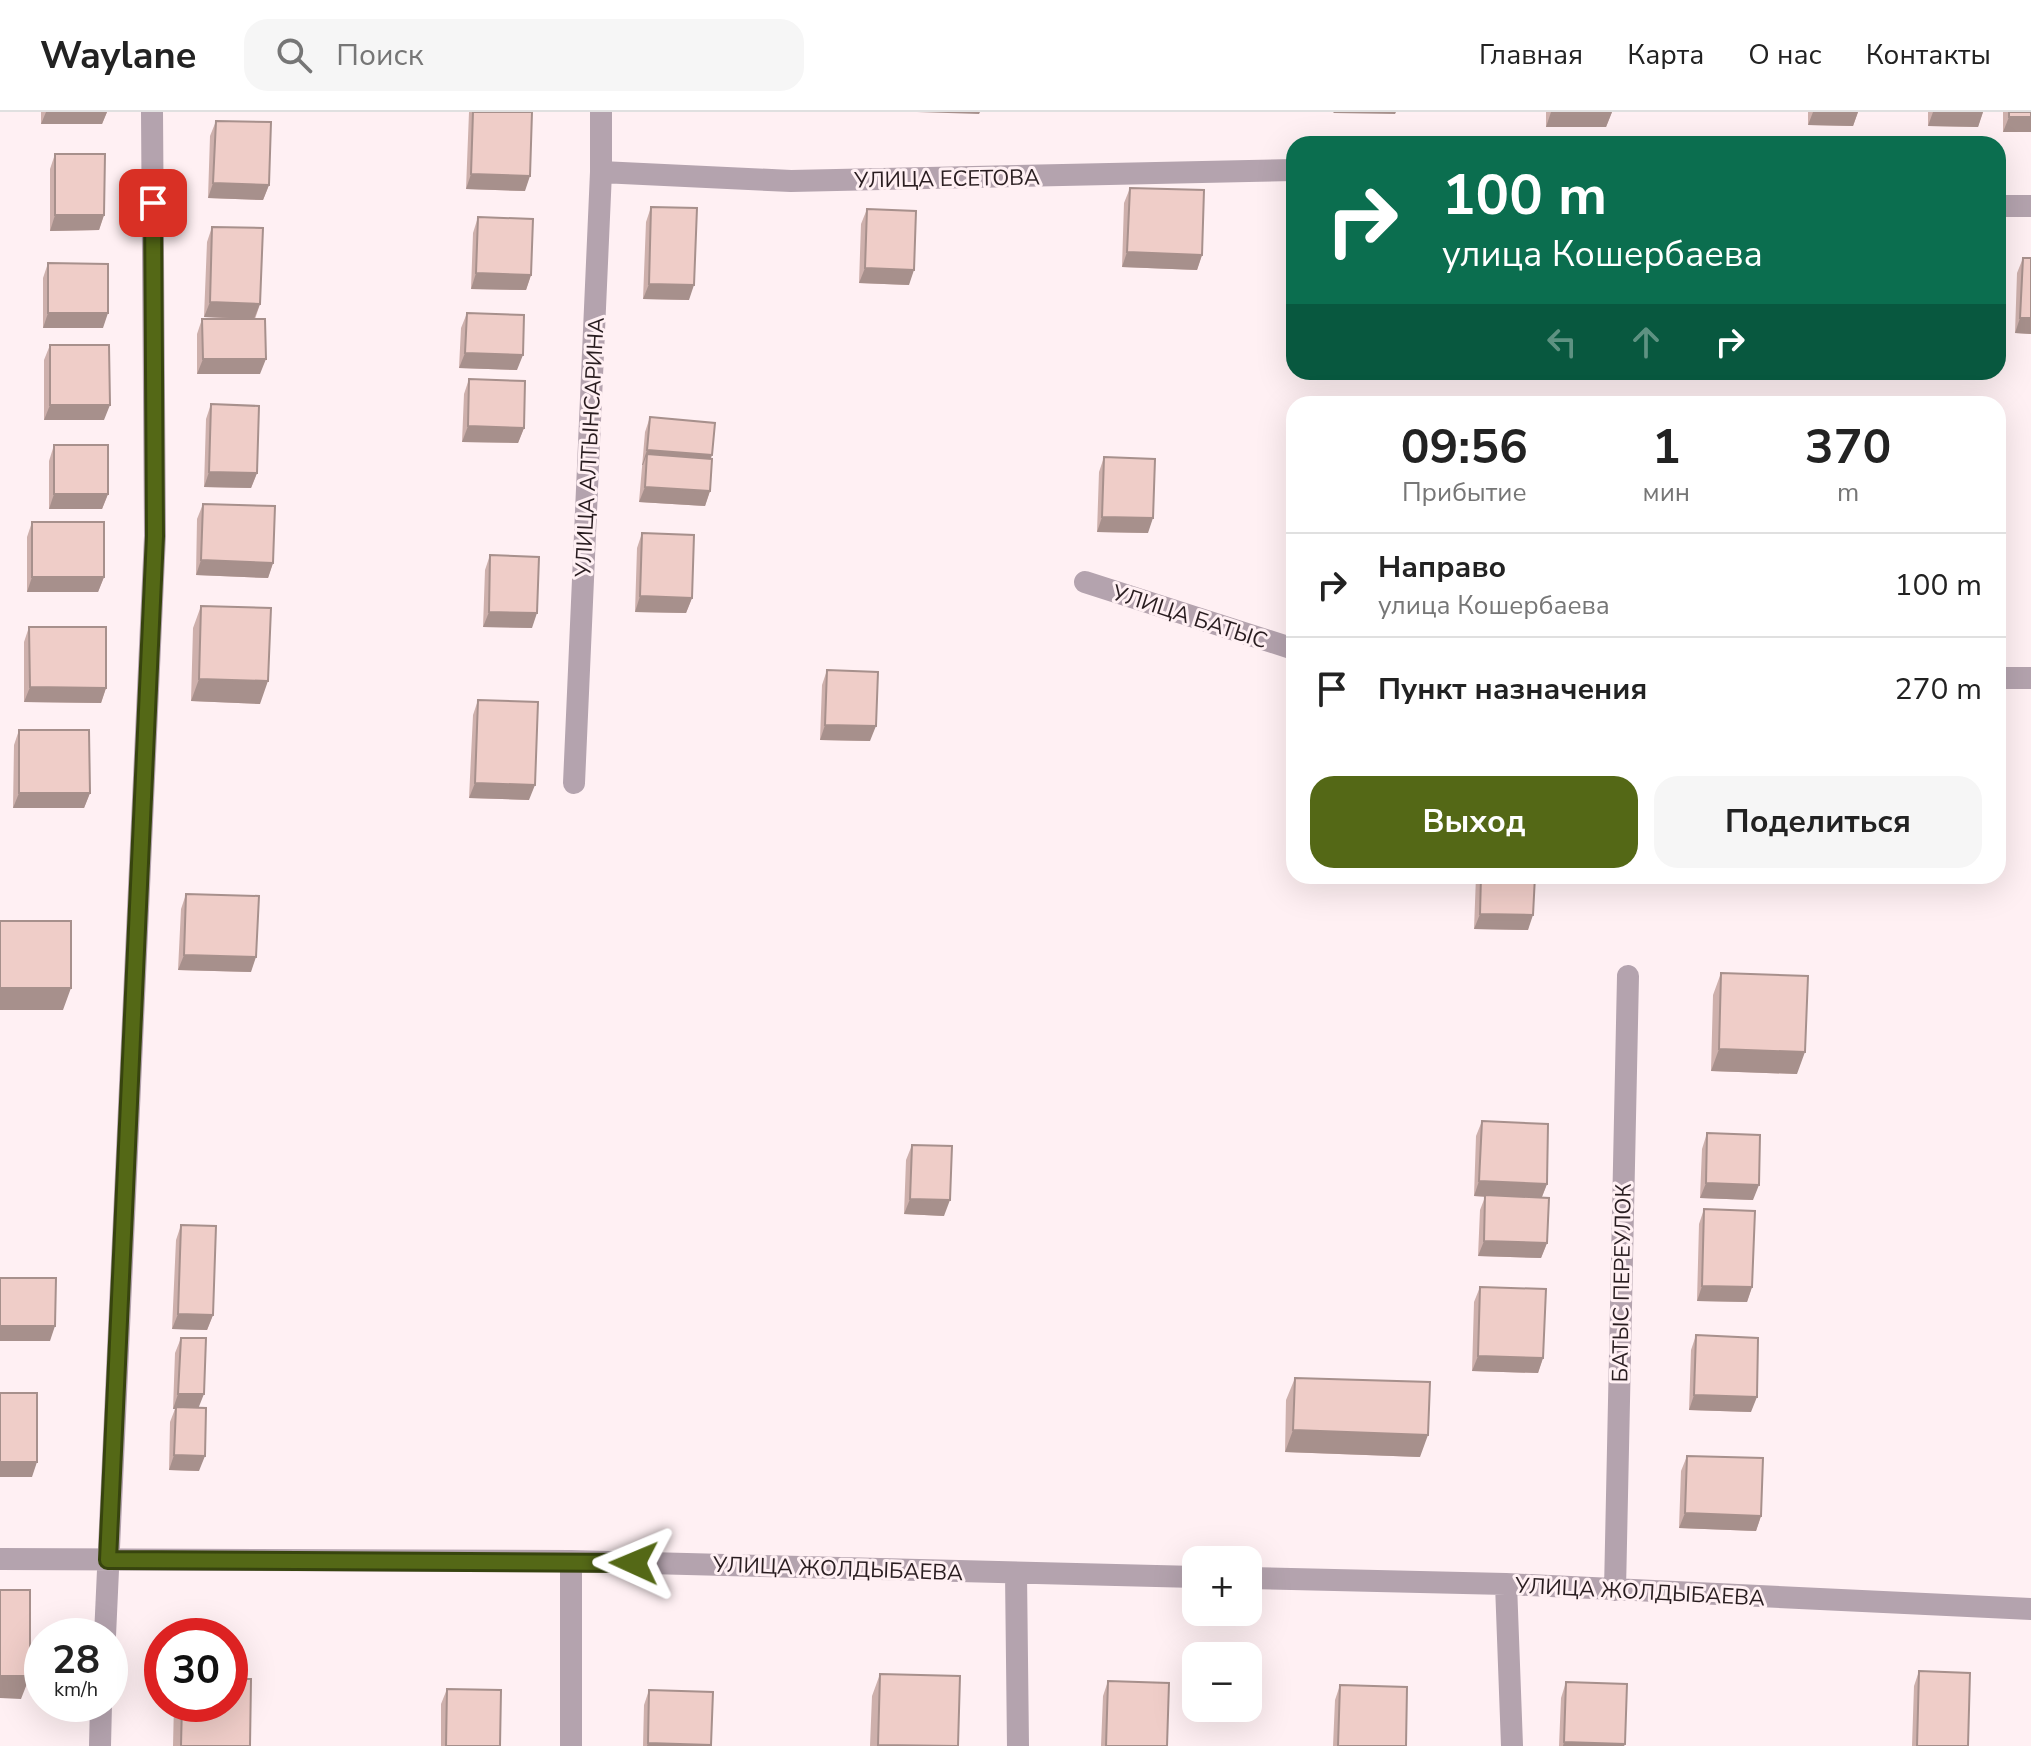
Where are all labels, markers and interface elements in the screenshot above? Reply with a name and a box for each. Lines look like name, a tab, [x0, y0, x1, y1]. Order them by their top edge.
search box	[244, 19, 804, 91]
text: Waylane	[40, 30, 196, 81]
icon: search	[272, 33, 316, 77]
text: Поиск	[336, 35, 424, 76]
text: Главная	[1479, 36, 1583, 74]
text: Карта	[1627, 36, 1704, 74]
text: О нас	[1748, 36, 1822, 74]
text: Контакты	[1866, 36, 1991, 74]
text: 100 m	[1442, 157, 1607, 234]
street label: УЛИЦА ЕСЕТОВА	[853, 162, 1040, 196]
icon: right	[1310, 168, 1414, 272]
pin	[119, 169, 187, 237]
icon: arrive	[131, 181, 175, 225]
text: улица Кошербаева	[1442, 230, 1763, 279]
street label: УЛИЦА АЛТЫНСАРИНА	[568, 316, 612, 579]
icon: left	[1540, 320, 1584, 364]
icon: ahead	[1624, 320, 1668, 364]
icon: right	[1708, 320, 1752, 364]
text: 09:56	[1401, 414, 1528, 480]
text: 1	[1652, 414, 1681, 480]
text: 370	[1805, 414, 1891, 480]
text: Прибытие	[1402, 475, 1527, 510]
text: мин	[1643, 475, 1690, 510]
text: m	[1837, 475, 1859, 510]
text: Направо	[1378, 547, 1506, 588]
icon: right	[1310, 563, 1354, 607]
text: 100 m	[1895, 565, 1982, 606]
street label: УЛИЦА БАТЫС	[1107, 577, 1271, 656]
text: улица Кошербаева	[1378, 588, 1610, 623]
icon: arrive	[1310, 667, 1354, 711]
text: Пункт назначения	[1378, 669, 1647, 710]
text: 270 m	[1895, 669, 1982, 710]
button: Выход	[1310, 776, 1638, 868]
button: Поделиться	[1654, 776, 1982, 868]
street label: БАТЫС ПЕРЕУЛОК	[1605, 1183, 1639, 1383]
position arrow	[592, 1521, 676, 1605]
map controls	[1182, 1546, 1262, 1722]
button: +	[1182, 1546, 1262, 1626]
street label: УЛИЦА ЖОЛДЫБАЕВА	[711, 1550, 963, 1588]
street label: УЛИЦА ЖОЛДЫБАЕВА	[1513, 1570, 1766, 1614]
speed limit sign: 30	[144, 1618, 248, 1722]
text: 28	[52, 1633, 100, 1687]
button: −	[1182, 1642, 1262, 1722]
text: km/h	[54, 1676, 98, 1703]

